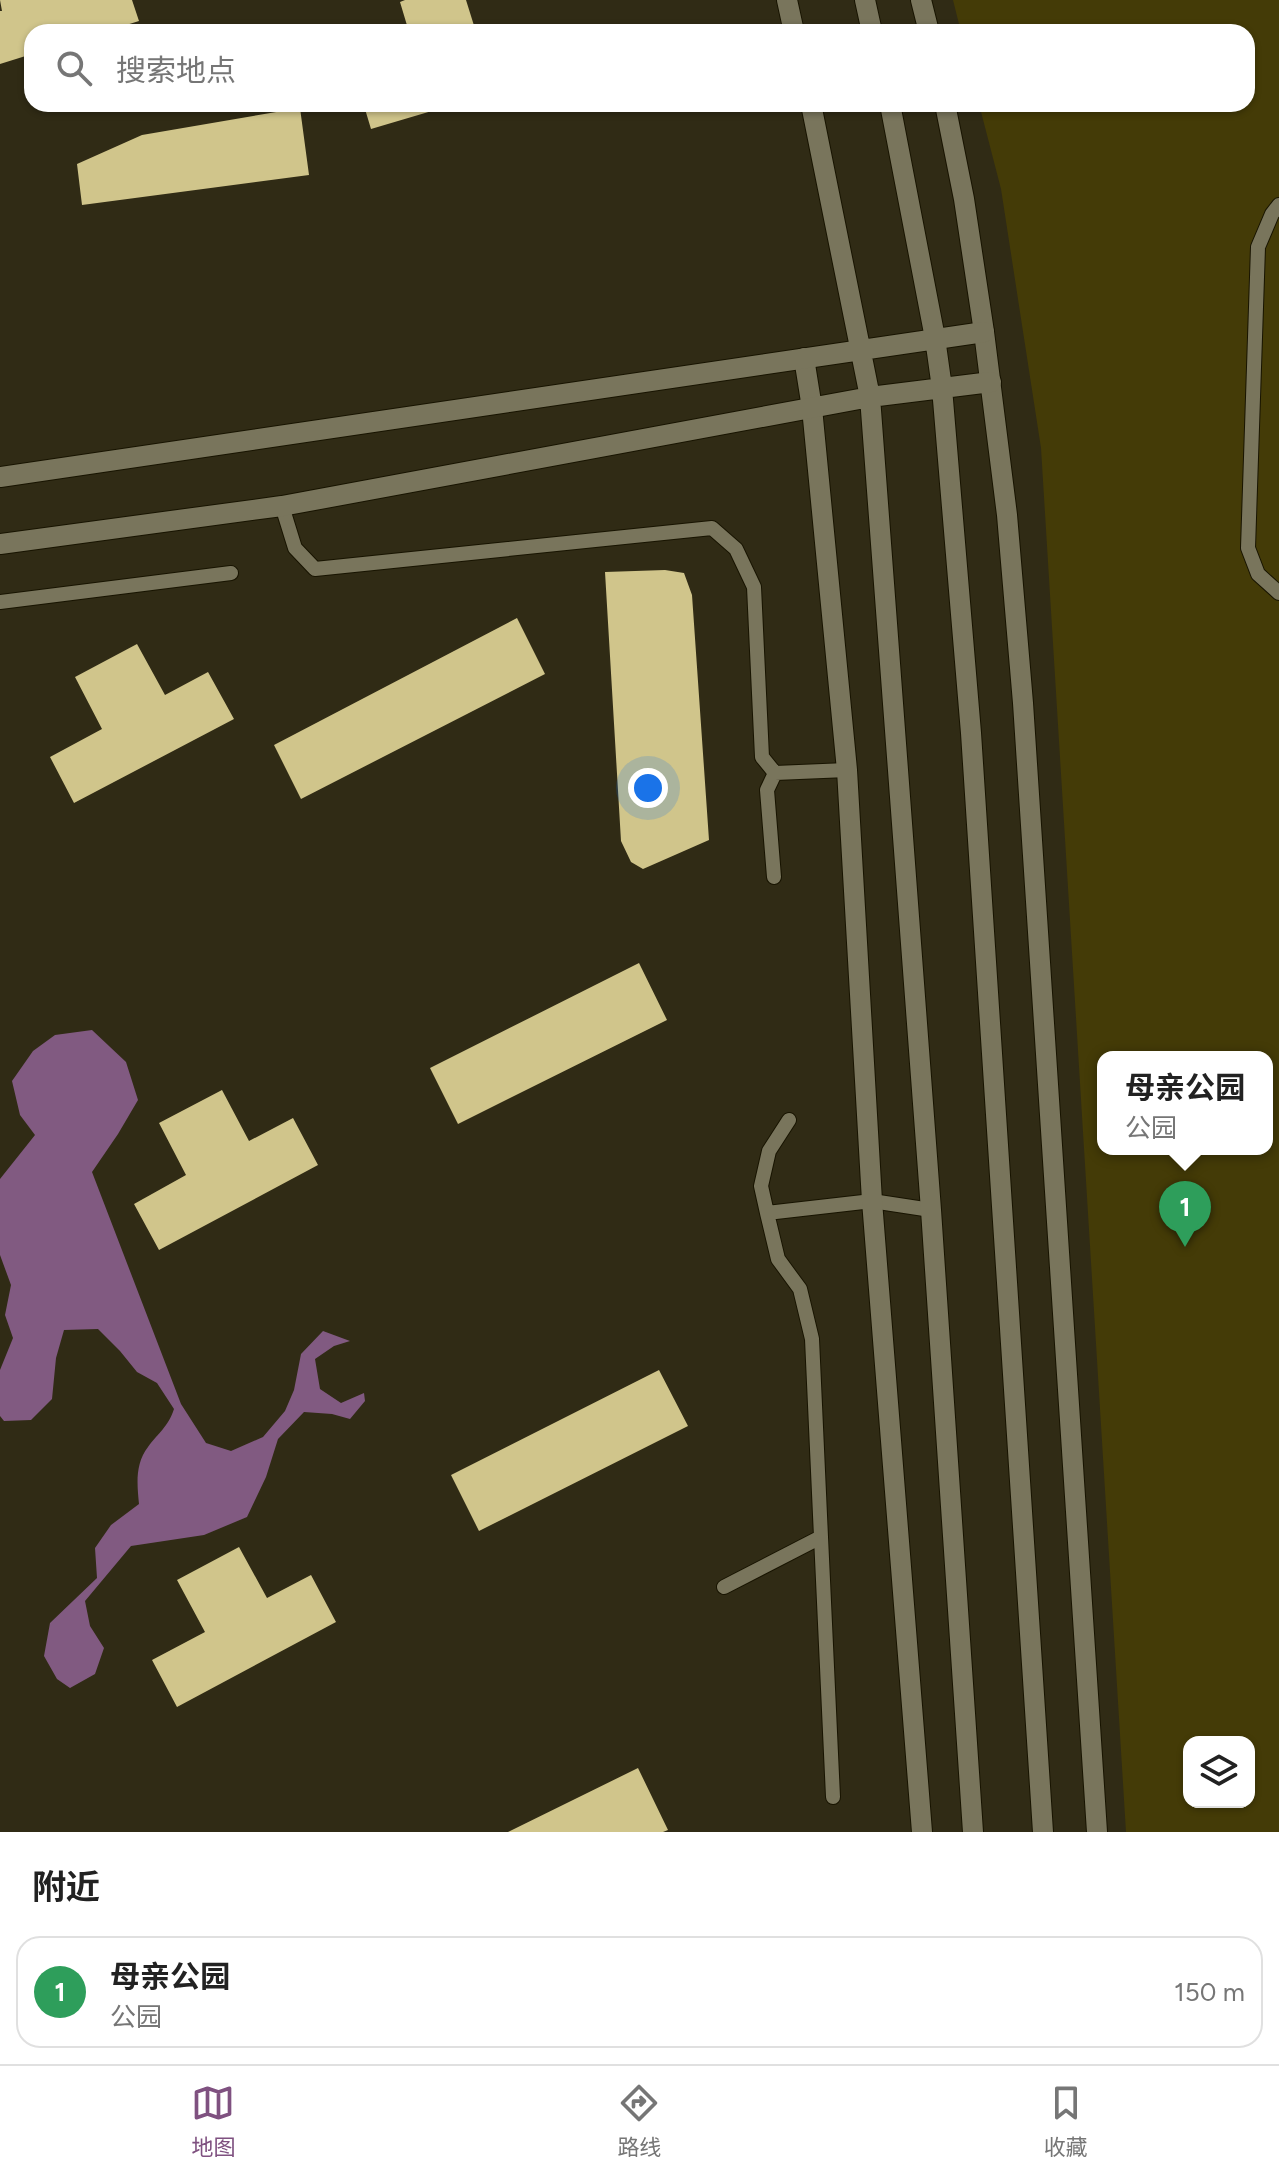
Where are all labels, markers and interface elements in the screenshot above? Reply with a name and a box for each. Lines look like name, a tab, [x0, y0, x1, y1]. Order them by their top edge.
search box	[24, 24, 1255, 112]
icon: search	[52, 46, 96, 90]
text: 搜索地点	[116, 52, 236, 89]
your location	[628, 768, 668, 808]
popup	[1097, 1051, 1273, 1155]
text: 母亲公园	[1125, 1069, 1245, 1106]
text: 公园	[1125, 1112, 1177, 1144]
pin: 1	[1159, 1181, 1211, 1247]
map controls	[1183, 1736, 1255, 1808]
button: layers	[1183, 1736, 1255, 1808]
text: 附近	[32, 1867, 100, 1908]
text: 母亲公园	[110, 1958, 230, 1995]
text: 1	[55, 1976, 65, 2008]
text: 150 m	[1174, 1976, 1245, 2008]
text: 公园	[110, 2001, 162, 2033]
tab: 地图	[191, 2081, 235, 2161]
tab: 路线	[617, 2081, 662, 2161]
tab: 收藏	[1044, 2081, 1088, 2161]

